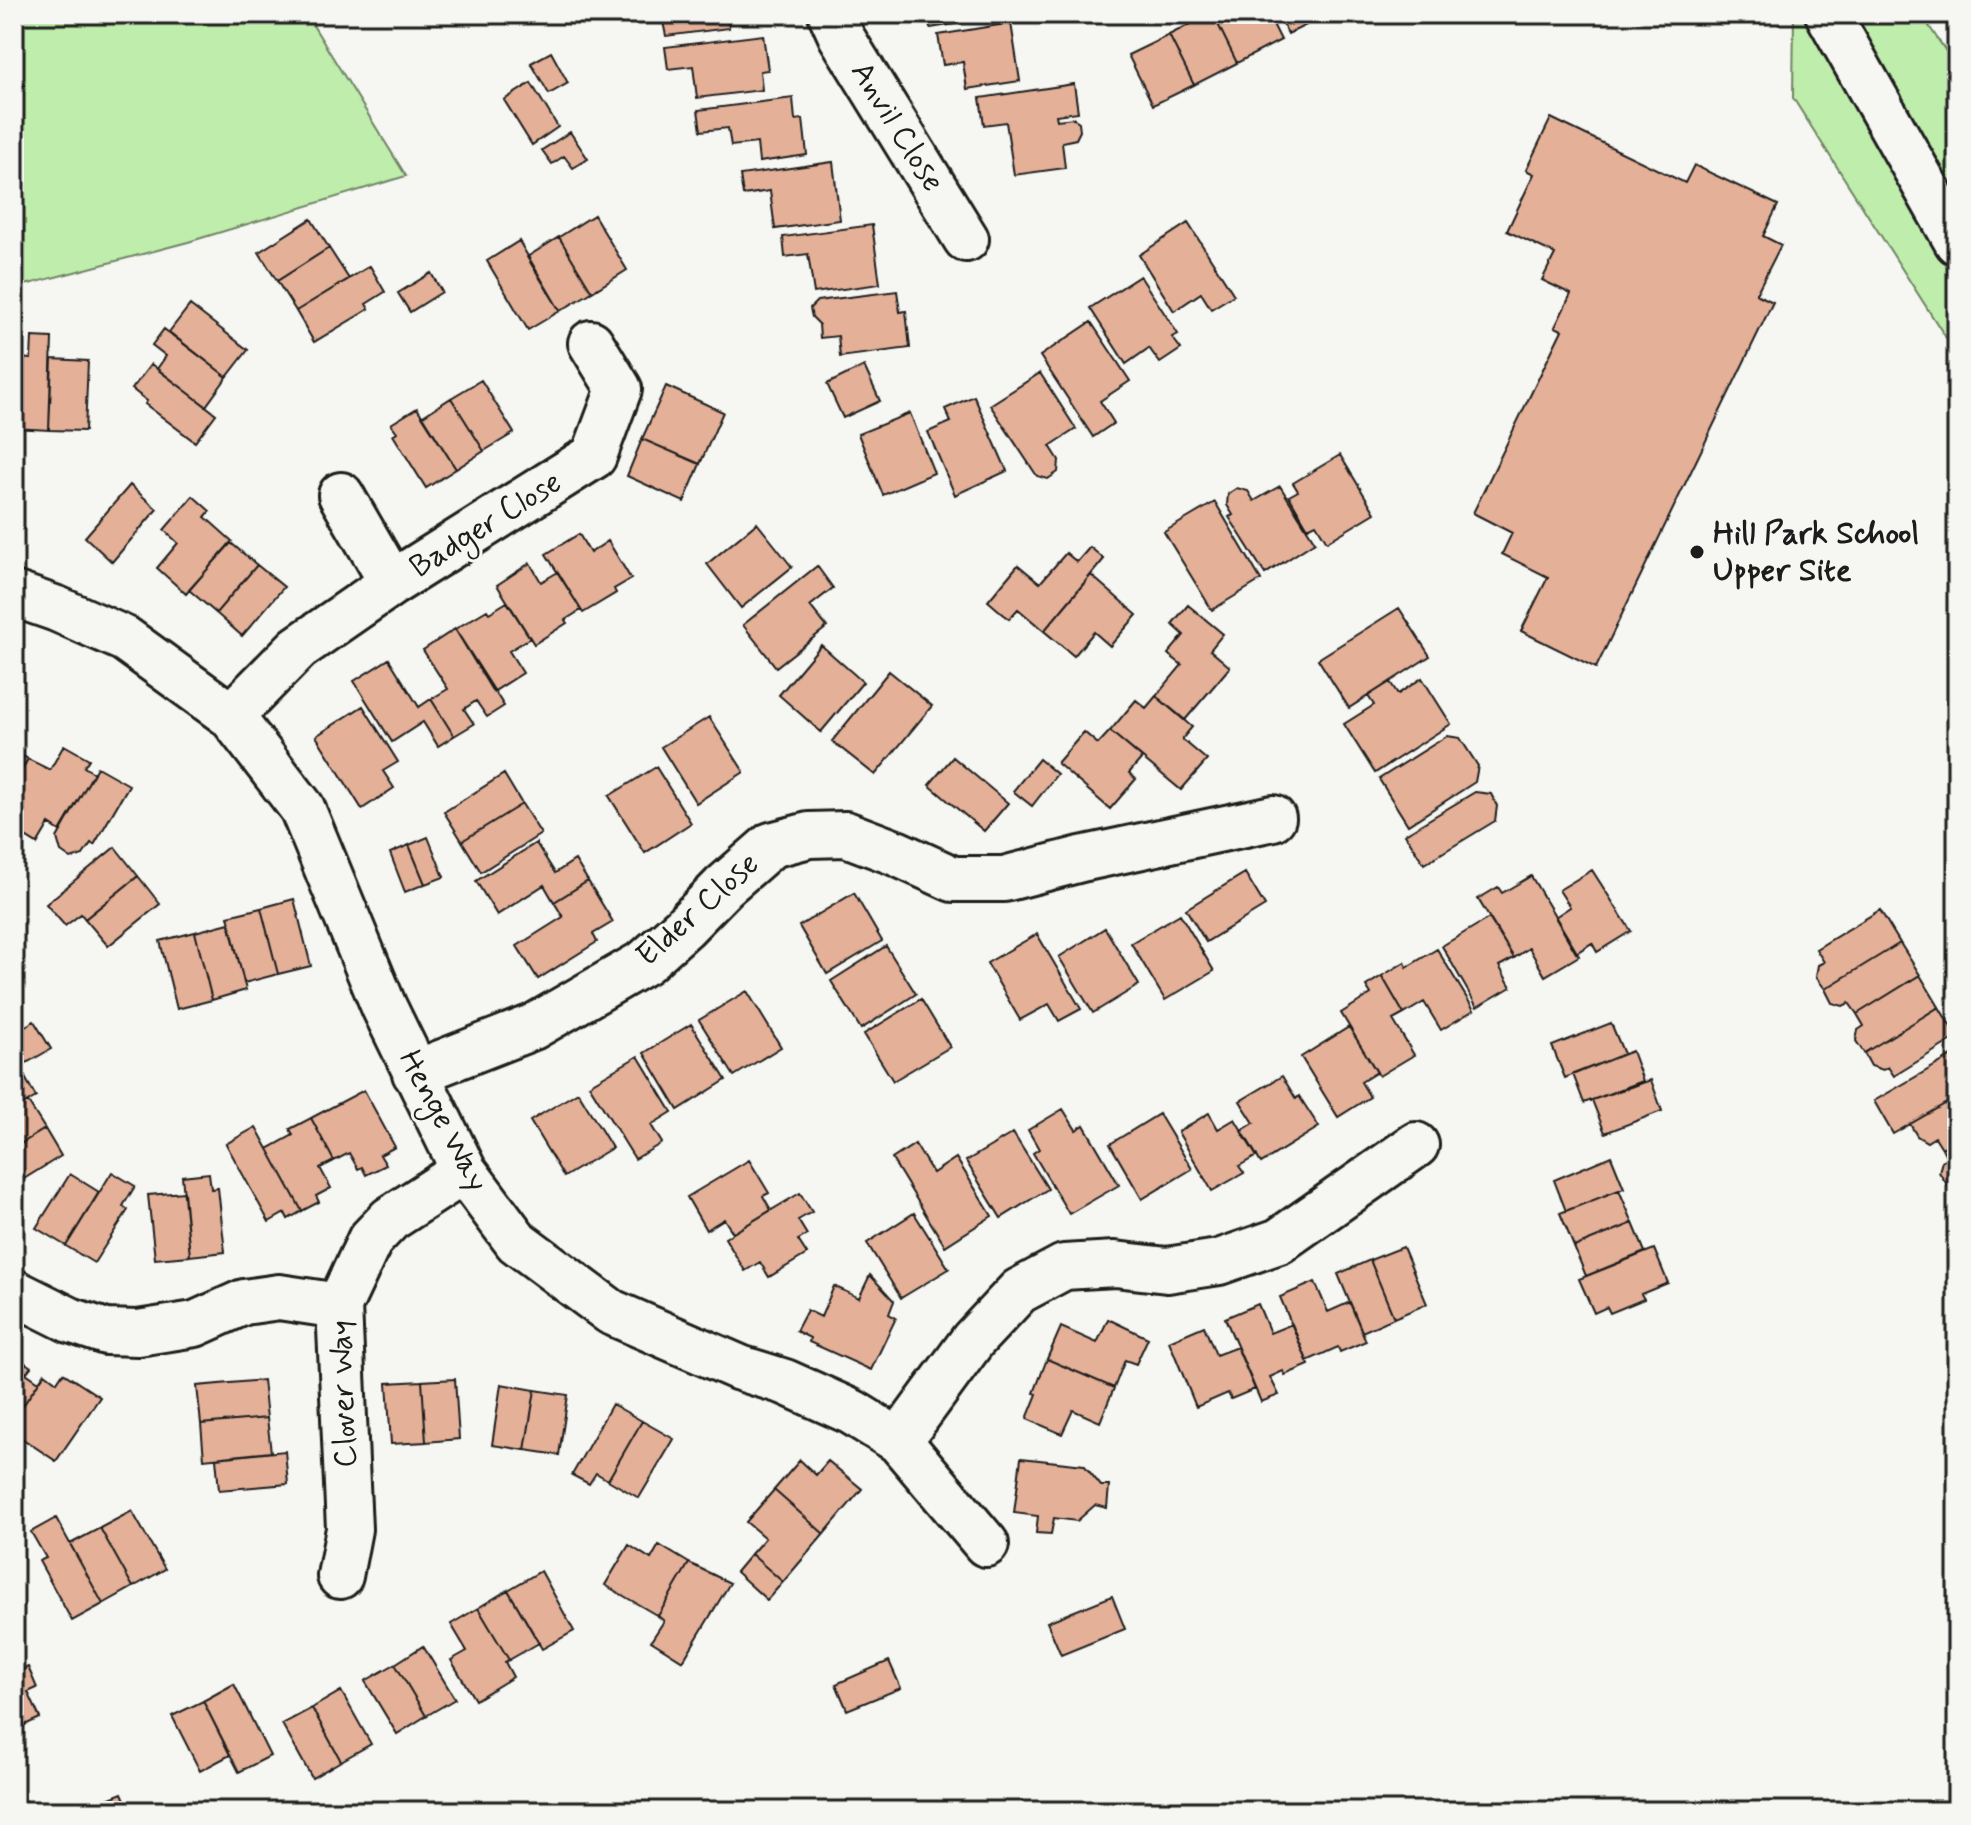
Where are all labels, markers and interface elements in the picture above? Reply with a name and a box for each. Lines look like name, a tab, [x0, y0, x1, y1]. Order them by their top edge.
street label: Anvil Close	[840, 54, 954, 200]
street label: Badger Close	[402, 462, 571, 590]
place label: Hill Park School Upper Site	[1713, 513, 1919, 592]
marker: Hill Park School Upper Site	[1688, 543, 1706, 561]
street label: Elder Close	[627, 844, 769, 976]
street label: Henge Way	[386, 1043, 498, 1200]
street label: Clover Way	[320, 1319, 368, 1469]

